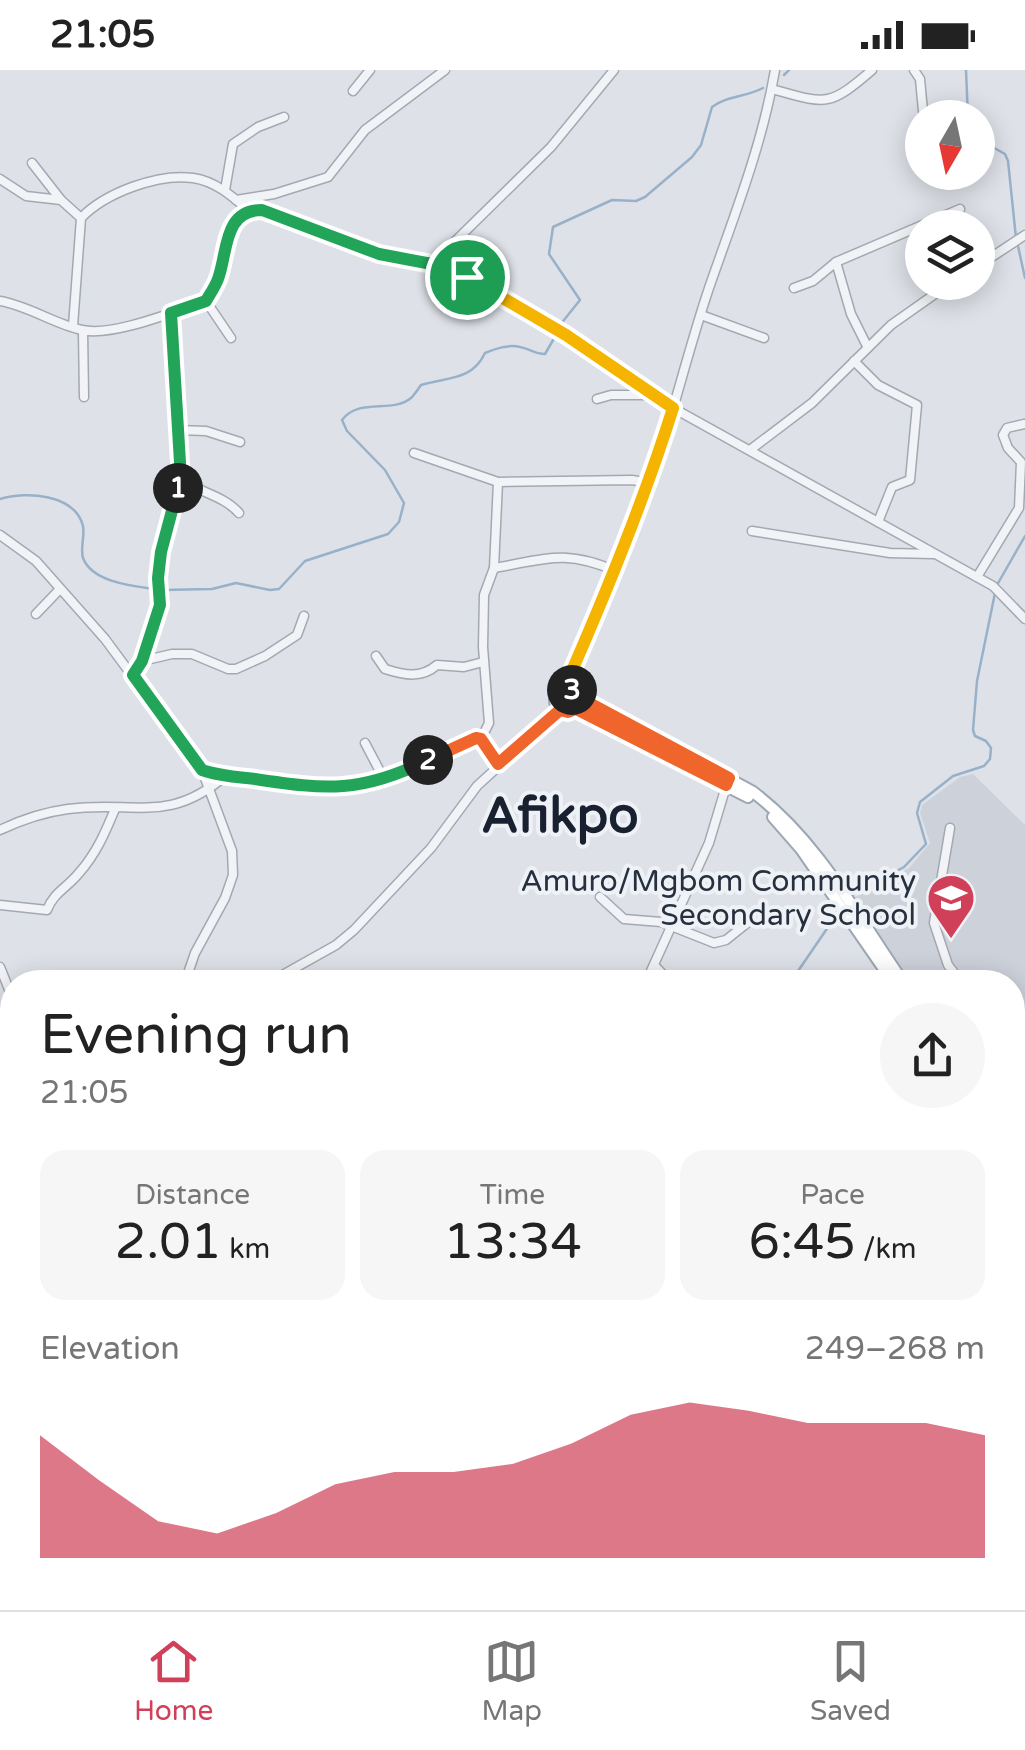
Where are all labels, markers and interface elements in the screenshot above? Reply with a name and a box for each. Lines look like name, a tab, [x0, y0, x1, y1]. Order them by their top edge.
text: 21:05	[50, 12, 155, 58]
north arrow	[905, 100, 995, 190]
map controls	[905, 100, 995, 300]
button: layers	[905, 210, 995, 300]
pin	[425, 235, 510, 320]
icon: arrive	[440, 250, 495, 305]
pin: 1	[153, 463, 203, 513]
text: 1	[169, 471, 187, 505]
pin: 3	[547, 665, 597, 715]
text: 3	[563, 673, 581, 707]
pin: 2	[403, 735, 453, 785]
text: 2	[419, 743, 437, 777]
district label: Afikpo	[481, 786, 639, 846]
place label: Amuro/Mgbom Community Secondary School	[521, 863, 916, 934]
school or university icon: Amuro/Mgbom Community Secondary School	[925, 872, 977, 940]
text: Evening run	[40, 1003, 352, 1069]
button: share	[880, 1003, 985, 1108]
text: 21:05	[40, 1074, 129, 1112]
text: Distance	[135, 1178, 250, 1212]
text: Time	[480, 1178, 545, 1212]
text: Pace	[800, 1178, 865, 1212]
text: 2.01	[115, 1212, 222, 1272]
text: 13:34	[443, 1212, 582, 1272]
text: 6:45	[749, 1212, 856, 1272]
text: km	[222, 1232, 270, 1266]
text: /km	[856, 1232, 916, 1266]
text: Elevation	[40, 1330, 180, 1368]
text: 249–268 m	[805, 1330, 985, 1368]
tab: Home	[134, 1634, 213, 1728]
tab: Map	[481, 1634, 542, 1728]
tab: Saved	[810, 1634, 891, 1728]

